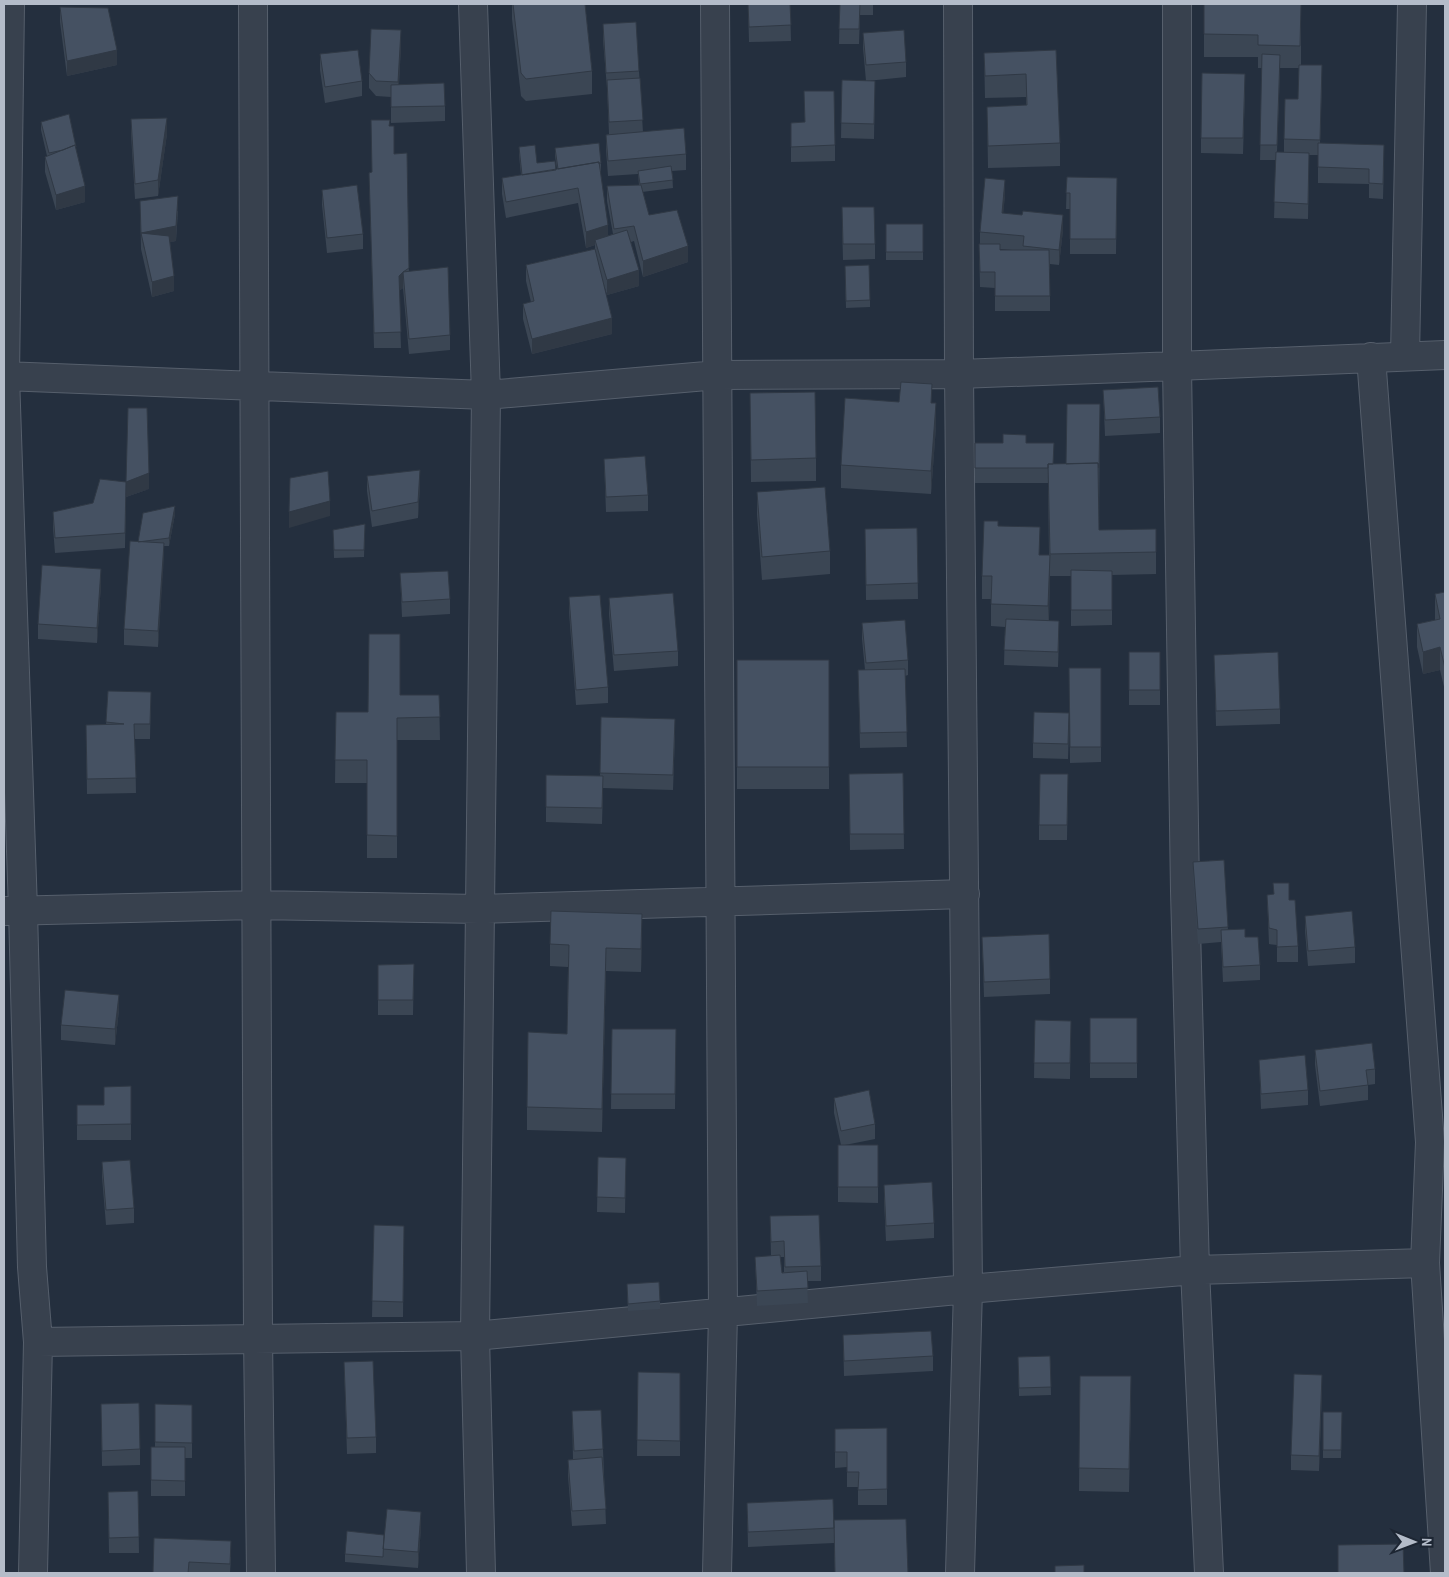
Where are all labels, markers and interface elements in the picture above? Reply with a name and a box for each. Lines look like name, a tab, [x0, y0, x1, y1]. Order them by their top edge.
north arrow	[1389, 1517, 1439, 1567]
text: N	[1418, 1538, 1436, 1547]

